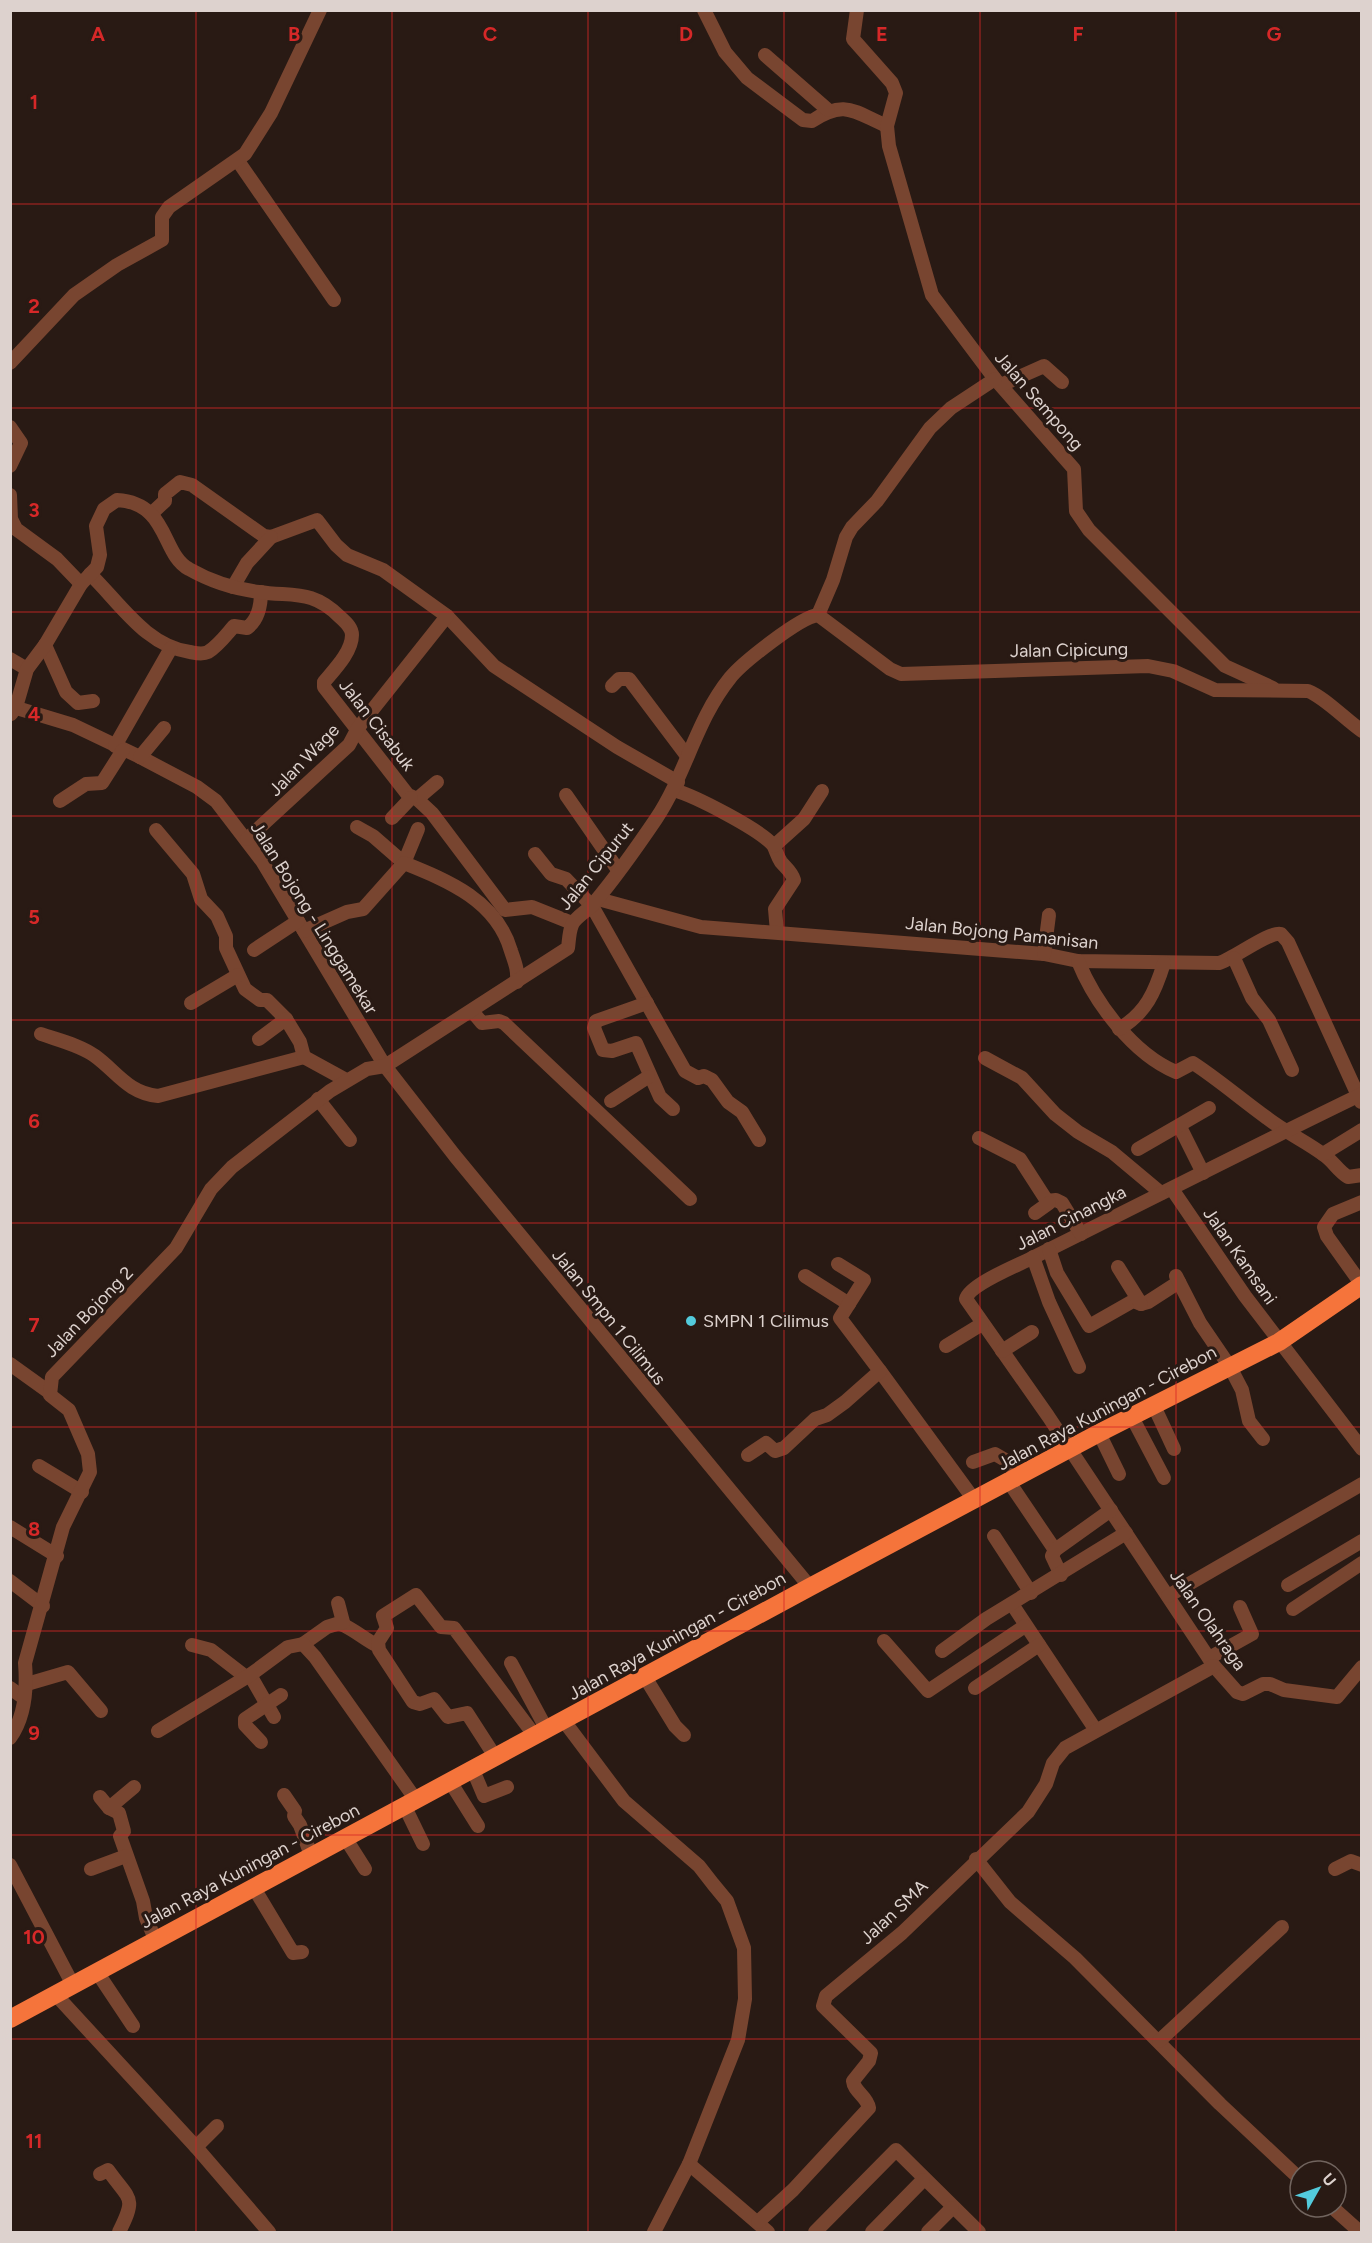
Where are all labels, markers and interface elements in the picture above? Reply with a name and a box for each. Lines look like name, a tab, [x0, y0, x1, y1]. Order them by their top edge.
text: A	[91, 22, 106, 46]
text: B	[288, 22, 300, 46]
text: C	[483, 22, 497, 46]
text: D	[679, 22, 693, 46]
text: E	[876, 22, 888, 46]
text: F	[1072, 22, 1084, 46]
text: G	[1267, 22, 1282, 46]
text: 1	[30, 90, 38, 114]
text: 2	[28, 294, 40, 318]
street label: Jalan Sempong	[990, 347, 1088, 455]
text: 3	[28, 498, 40, 522]
street label: Jalan Cipicung	[1010, 638, 1128, 662]
street label: Jalan Cisabuk	[334, 675, 420, 775]
text: 4	[28, 702, 41, 726]
street label: Jalan Wage	[264, 719, 344, 801]
street label: Jalan Cipurut	[554, 817, 638, 914]
street label: Jalan Bojong - Linggamekar	[246, 818, 382, 1018]
text: 5	[28, 905, 40, 929]
street label: Jalan Bojong Pamanisan	[905, 912, 1099, 954]
text: 6	[28, 1109, 40, 1133]
street label: Jalan Cinangka	[1012, 1181, 1130, 1255]
street label: Jalan Kamsani	[1199, 1203, 1281, 1309]
street label: Jalan Smpn 1 Cilimus	[547, 1245, 671, 1389]
street label: Jalan Bojong 2	[40, 1262, 138, 1362]
place label: SMPN 1 Cilimus	[703, 1310, 829, 1332]
text: 7	[28, 1313, 40, 1337]
marker: SMPN 1 Cilimus	[684, 1314, 698, 1328]
street label: Jalan Raya Kuningan - Cirebon	[994, 1341, 1220, 1475]
text: 8	[28, 1517, 40, 1541]
street label: Jalan Olahraga	[1165, 1565, 1251, 1675]
street label: Jalan Raya Kuningan - Cirebon	[565, 1567, 789, 1705]
text: 9	[28, 1721, 40, 1745]
street label: Jalan Raya Kuningan - Cirebon	[137, 1799, 363, 1933]
street label: Jalan SMA	[856, 1875, 932, 1949]
text: 10	[23, 1925, 45, 1949]
text: 11	[26, 2129, 42, 2153]
north arrow	[1288, 2159, 1348, 2219]
text: U	[1318, 2169, 1340, 2190]

